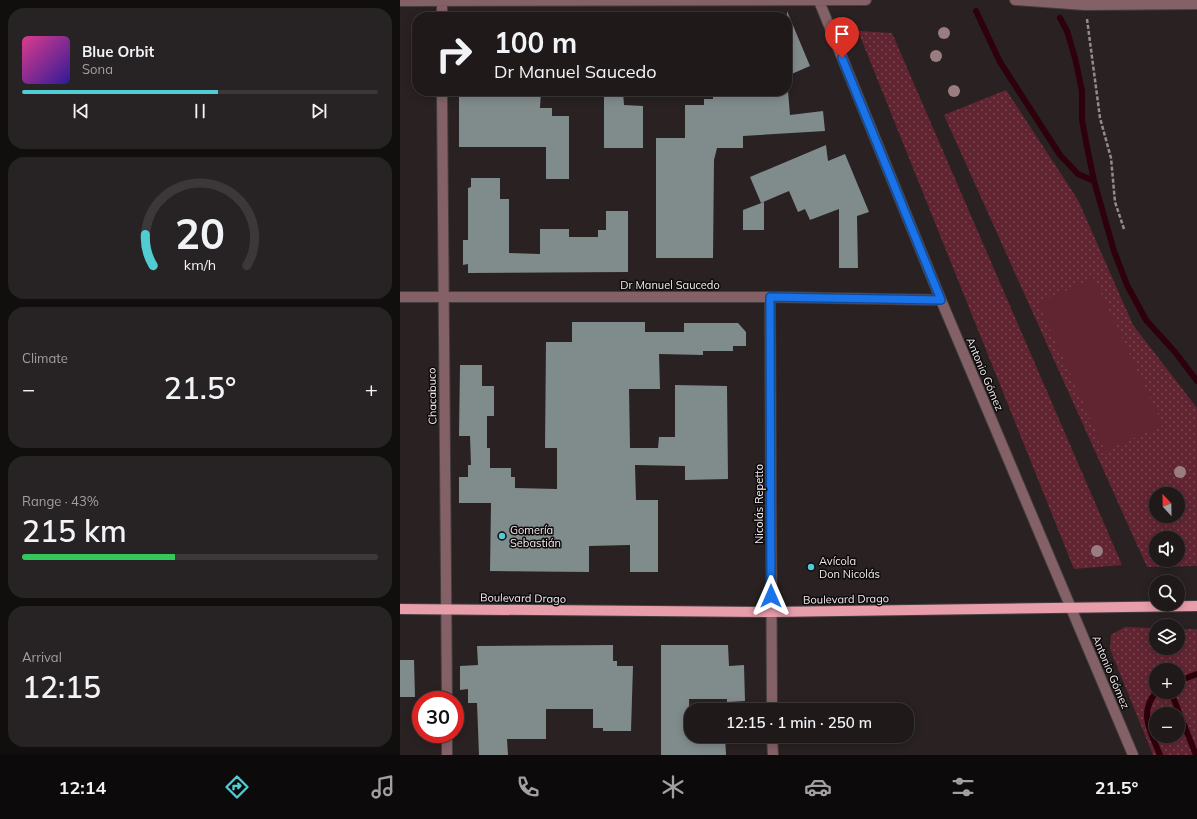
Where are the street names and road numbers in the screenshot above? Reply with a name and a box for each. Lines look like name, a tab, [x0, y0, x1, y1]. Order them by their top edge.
street label: Dr Manuel Saucedo	[620, 278, 720, 292]
street label: Antonio Gómez	[963, 335, 1007, 413]
street label: Chacabuco	[425, 367, 439, 425]
street label: Nicolás Repetto	[752, 464, 766, 544]
street label: Boulevard Drago	[480, 590, 566, 606]
street label: Boulevard Drago	[803, 591, 889, 607]
street label: Antonio Gómez	[1089, 633, 1133, 711]

